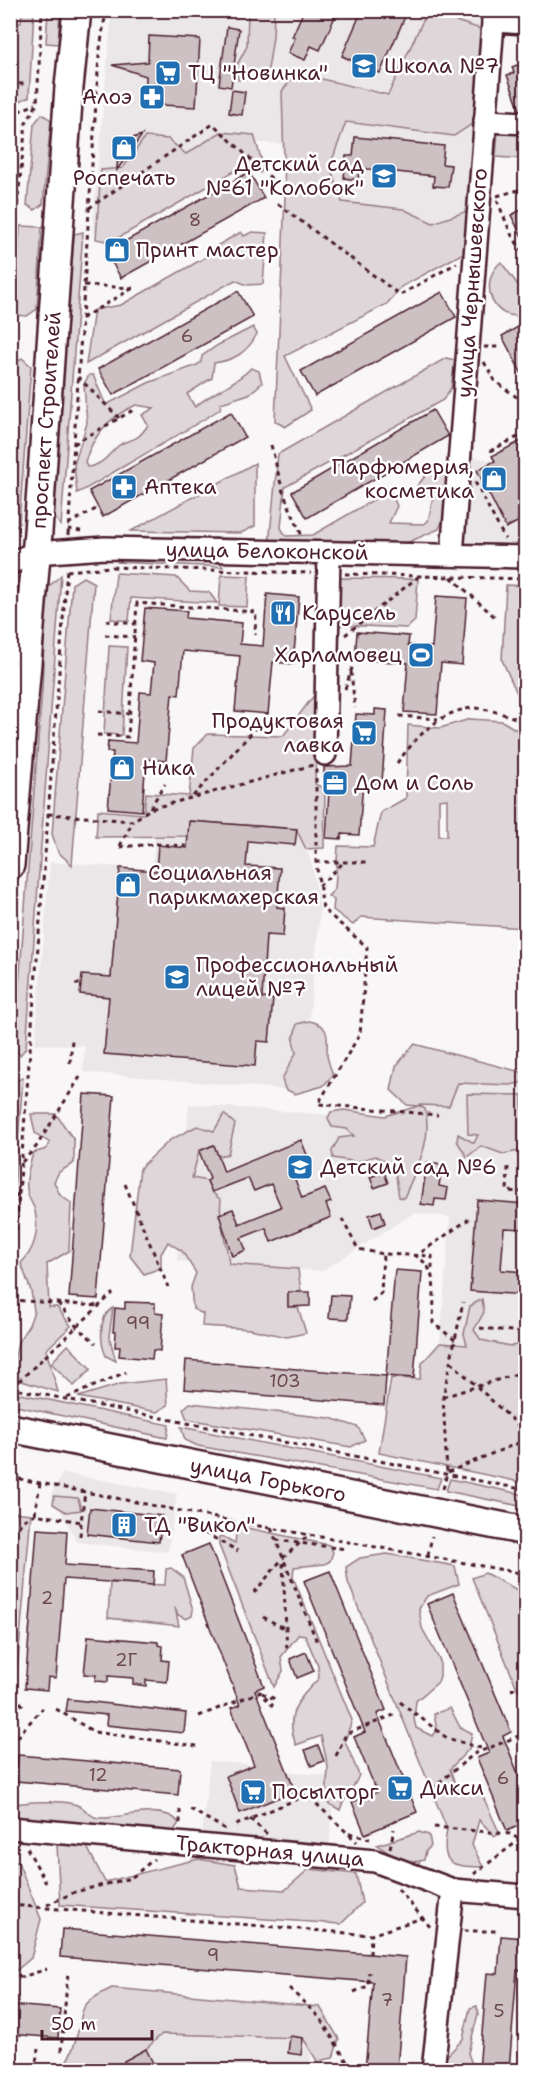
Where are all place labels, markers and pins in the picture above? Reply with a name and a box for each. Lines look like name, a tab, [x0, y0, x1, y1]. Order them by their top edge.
school or university icon: Школа №7	[349, 51, 379, 81]
place label: Школа №7	[384, 52, 499, 80]
supermarket icon: ТЦ "Новинка"	[153, 58, 183, 88]
place label: ТЦ "Новинка"	[188, 59, 328, 87]
pharmacy icon: Алоэ	[137, 82, 167, 112]
place label: Алоэ	[82, 83, 132, 111]
shop icon: Роспечать	[109, 133, 139, 163]
place label: Детский сад №61 "Колобок"	[206, 150, 364, 202]
school or university icon: Детский сад №61 "Колобок"	[369, 161, 399, 191]
place label: Роспечать	[73, 164, 175, 192]
shop icon: Принт мастер	[102, 235, 132, 265]
place label: Принт мастер	[136, 236, 279, 264]
place label: Парфюмерия, косметика	[332, 453, 474, 505]
shop icon: Парфюмерия, косметика	[479, 464, 509, 494]
pharmacy icon: Аптека	[109, 472, 139, 502]
place label: Аптека	[144, 473, 217, 501]
restaurant icon: Карусель	[268, 598, 298, 628]
place label: Карусель	[302, 599, 396, 627]
sports icon: Харламовец	[406, 640, 436, 670]
place label: Харламовец	[274, 641, 402, 669]
place label: Продуктовая лавка	[212, 707, 344, 759]
supermarket icon: Продуктовая лавка	[349, 718, 379, 748]
shop icon: Ника	[107, 753, 137, 783]
place label: Ника	[142, 754, 195, 782]
office icon: Дом и Соль	[320, 768, 350, 798]
place label: Дом и Соль	[354, 769, 474, 797]
place label: Социальная парикмахерская	[148, 859, 319, 911]
shop icon: Социальная парикмахерская	[113, 870, 143, 900]
place label: Профессиональный лицей №7	[196, 951, 399, 1003]
school or university icon: Профессиональный лицей №7	[162, 962, 192, 992]
school or university icon: Детский сад №6	[285, 1152, 315, 1182]
place label: Детский сад №6	[320, 1153, 497, 1181]
building icon: ТД "Викол"	[109, 1510, 139, 1540]
place label: ТД "Викол"	[144, 1511, 256, 1539]
supermarket icon: Дикси	[385, 1773, 415, 1803]
place label: Дикси	[420, 1774, 484, 1802]
supermarket icon: Посылторг	[238, 1777, 268, 1807]
place label: Посылторг	[272, 1778, 380, 1806]

